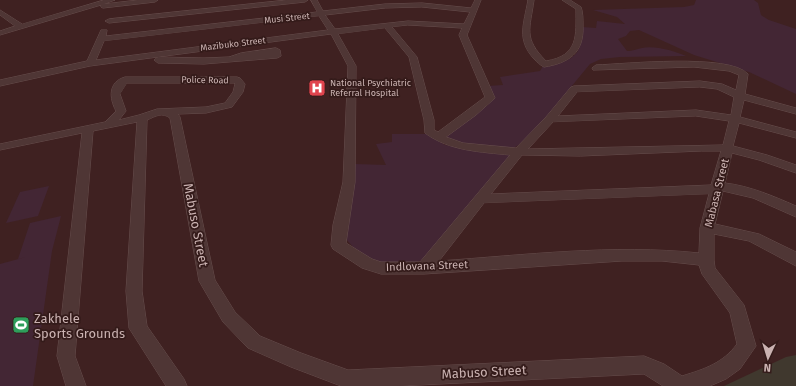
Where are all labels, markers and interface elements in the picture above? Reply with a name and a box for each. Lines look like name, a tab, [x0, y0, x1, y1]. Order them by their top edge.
street label: Musi Street	[264, 11, 311, 25]
street label: Mazibuko Street	[200, 35, 267, 53]
street label: Police Road	[181, 75, 229, 85]
hospital icon: National Psychiatric Referral Hospital	[307, 78, 327, 98]
place label: National Psychiatric Referral Hospital	[330, 78, 412, 98]
street label: Mabasa Street	[702, 157, 732, 229]
street label: Mabuso Street	[181, 182, 212, 268]
street label: Indlovana Street	[386, 258, 468, 274]
place label: Zakhele Sports Grounds	[34, 311, 125, 341]
sports icon: Zakhele Sports Grounds	[11, 315, 31, 335]
north arrow	[748, 338, 788, 378]
text: N	[763, 361, 771, 374]
street label: Mabuso Street	[441, 362, 527, 382]

